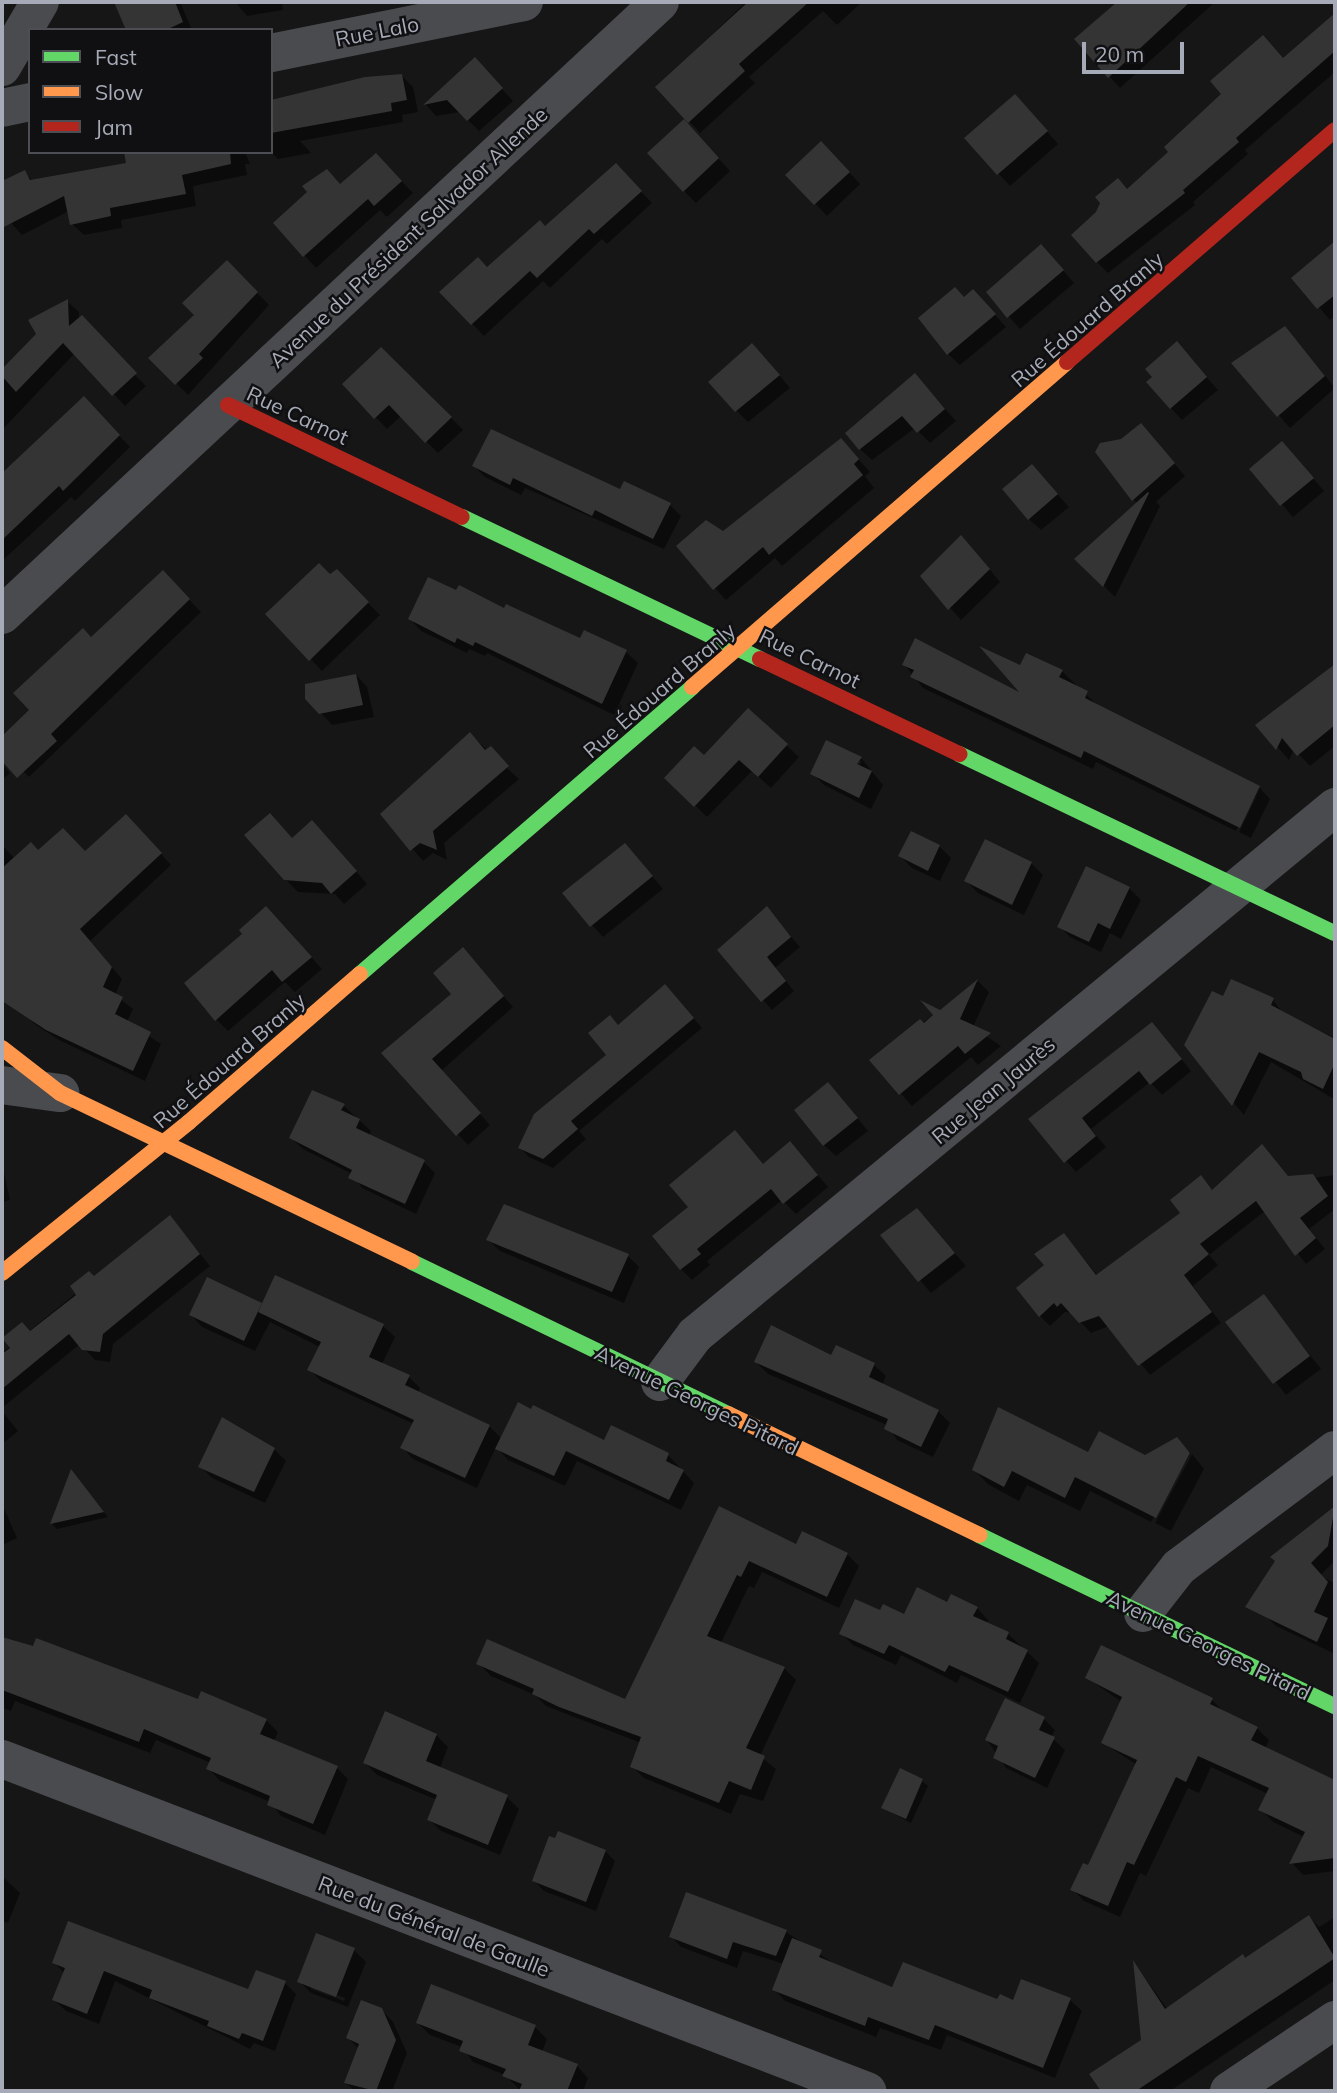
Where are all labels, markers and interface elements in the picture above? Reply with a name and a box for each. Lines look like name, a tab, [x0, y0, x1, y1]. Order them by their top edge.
street label: Rue Lalo	[333, 11, 421, 51]
legend	[28, 28, 273, 154]
scale bar	[1085, 28, 1186, 72]
text: 20 m	[1095, 41, 1144, 67]
text: Fast	[95, 44, 137, 70]
text: Slow	[95, 79, 143, 105]
street label: Avenue du Président Salvador Allende	[264, 101, 552, 373]
text: Jam	[95, 114, 133, 140]
street label: Rue Édouard Branly	[1006, 246, 1168, 392]
street label: Rue Carnot	[243, 380, 353, 450]
street label: Rue Édouard Branly	[578, 617, 740, 763]
street label: Rue Carnot	[755, 623, 865, 693]
street label: Rue Édouard Branly	[148, 987, 310, 1133]
street label: Rue Jean Jaurès	[926, 1031, 1060, 1149]
street label: Avenue Georges Pitard	[591, 1340, 803, 1460]
street label: Avenue Georges Pitard	[1103, 1585, 1315, 1705]
street label: Rue du Général de Gaulle	[315, 1870, 553, 1982]

